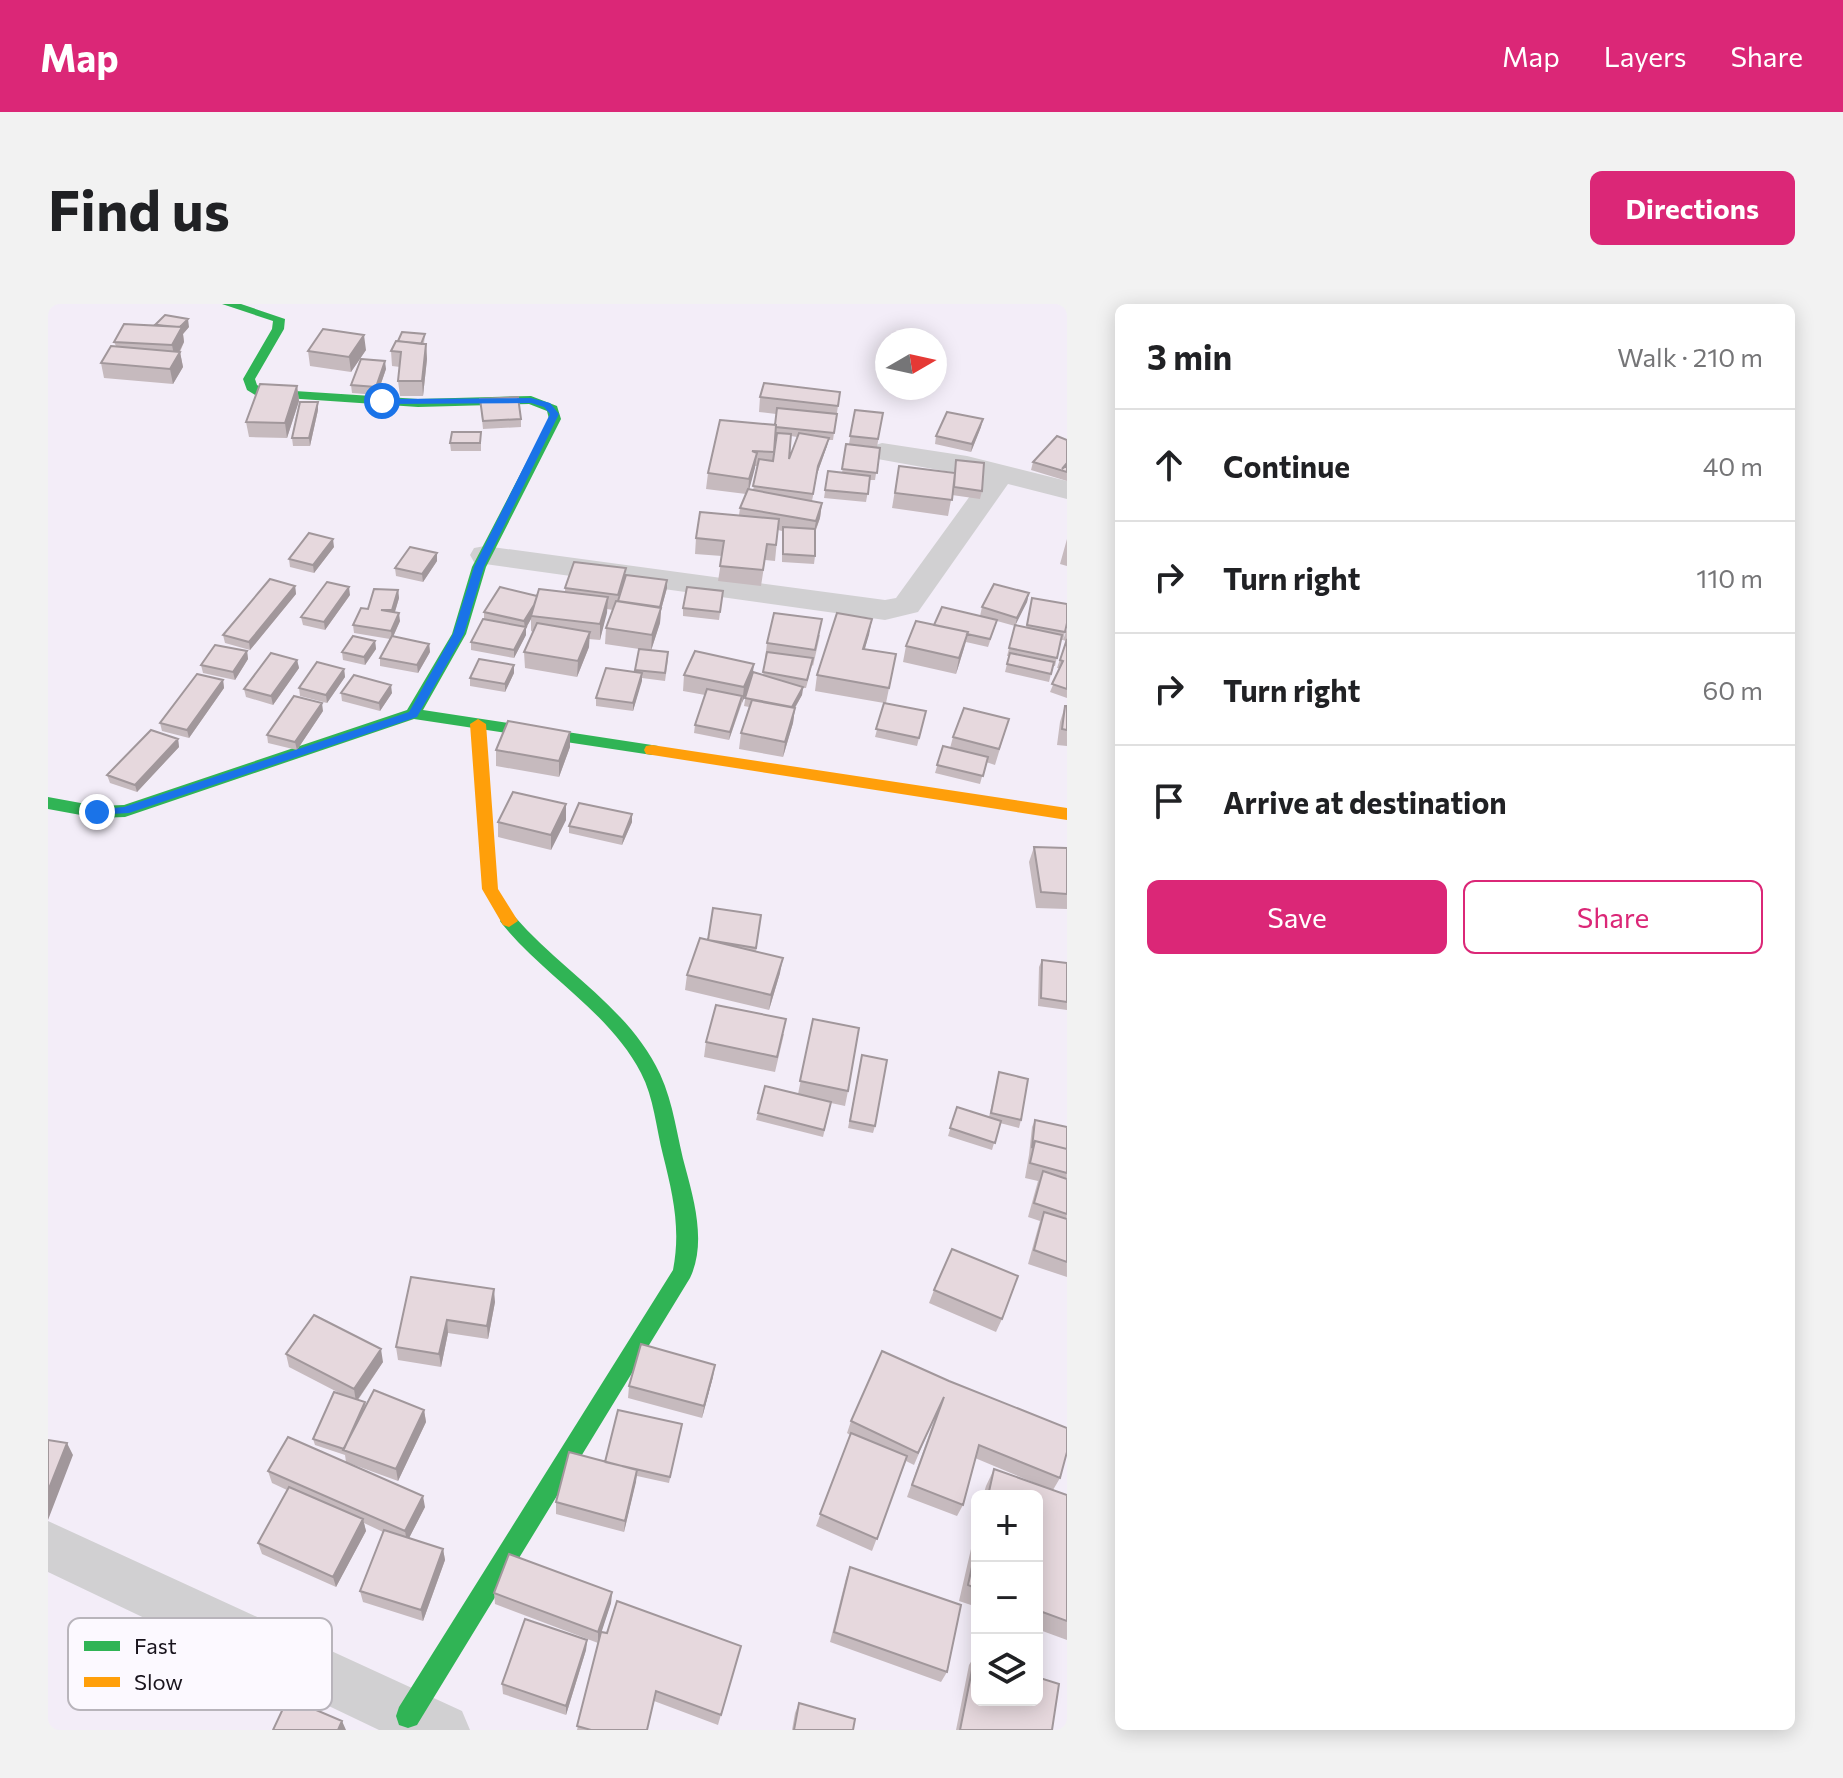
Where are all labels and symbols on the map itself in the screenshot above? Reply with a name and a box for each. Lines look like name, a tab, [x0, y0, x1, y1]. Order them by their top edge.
north arrow	[875, 328, 947, 400]
route start	[364, 383, 400, 419]
route end	[79, 794, 115, 830]
legend	[68, 1618, 332, 1710]
text: Fast	[134, 1632, 177, 1659]
text: Slow	[134, 1668, 183, 1695]

